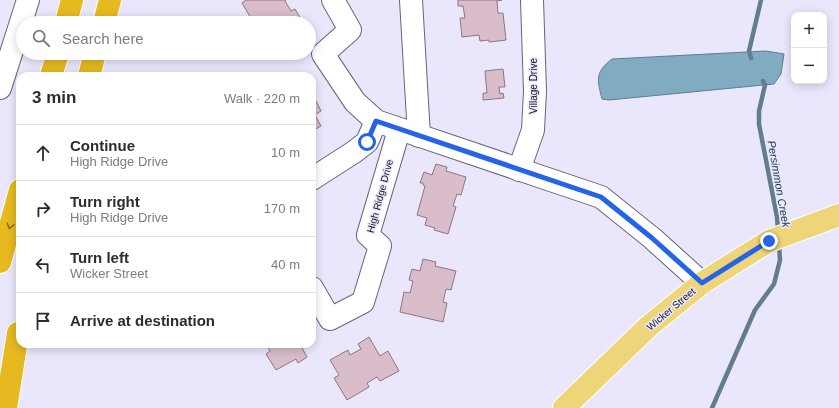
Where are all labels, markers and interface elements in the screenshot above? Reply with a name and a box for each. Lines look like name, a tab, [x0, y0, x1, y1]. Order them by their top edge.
map controls	[791, 12, 827, 84]
button: +	[791, 12, 827, 48]
search box	[16, 16, 316, 60]
icon: search	[30, 27, 52, 49]
text: Search here	[62, 30, 144, 47]
button: −	[791, 48, 827, 84]
street label: Village Drive	[528, 58, 539, 114]
text: 3 min	[32, 88, 76, 107]
text: Walk · 220 m	[224, 91, 300, 106]
route start	[358, 133, 376, 151]
text: Continue	[70, 137, 135, 154]
water label: Persimmon Creek	[765, 140, 793, 229]
icon: ahead	[32, 142, 54, 164]
text: 10 m	[271, 145, 300, 160]
text: High Ridge Drive	[70, 154, 168, 169]
street label: High Ridge Drive	[365, 158, 395, 234]
text: Turn right	[70, 193, 140, 210]
icon: right	[32, 198, 54, 220]
text: 170 m	[264, 201, 300, 216]
text: High Ridge Drive	[70, 210, 168, 225]
one-way arrow	[6, 222, 15, 229]
route end	[760, 232, 778, 250]
text: Turn left	[70, 249, 129, 266]
icon: left	[32, 254, 54, 276]
text: 40 m	[271, 257, 300, 272]
text: Wicker Street	[70, 266, 148, 281]
street label: Wicker Street	[644, 285, 698, 333]
icon: arrive	[32, 310, 54, 332]
text: Arrive at destination	[70, 312, 215, 329]

